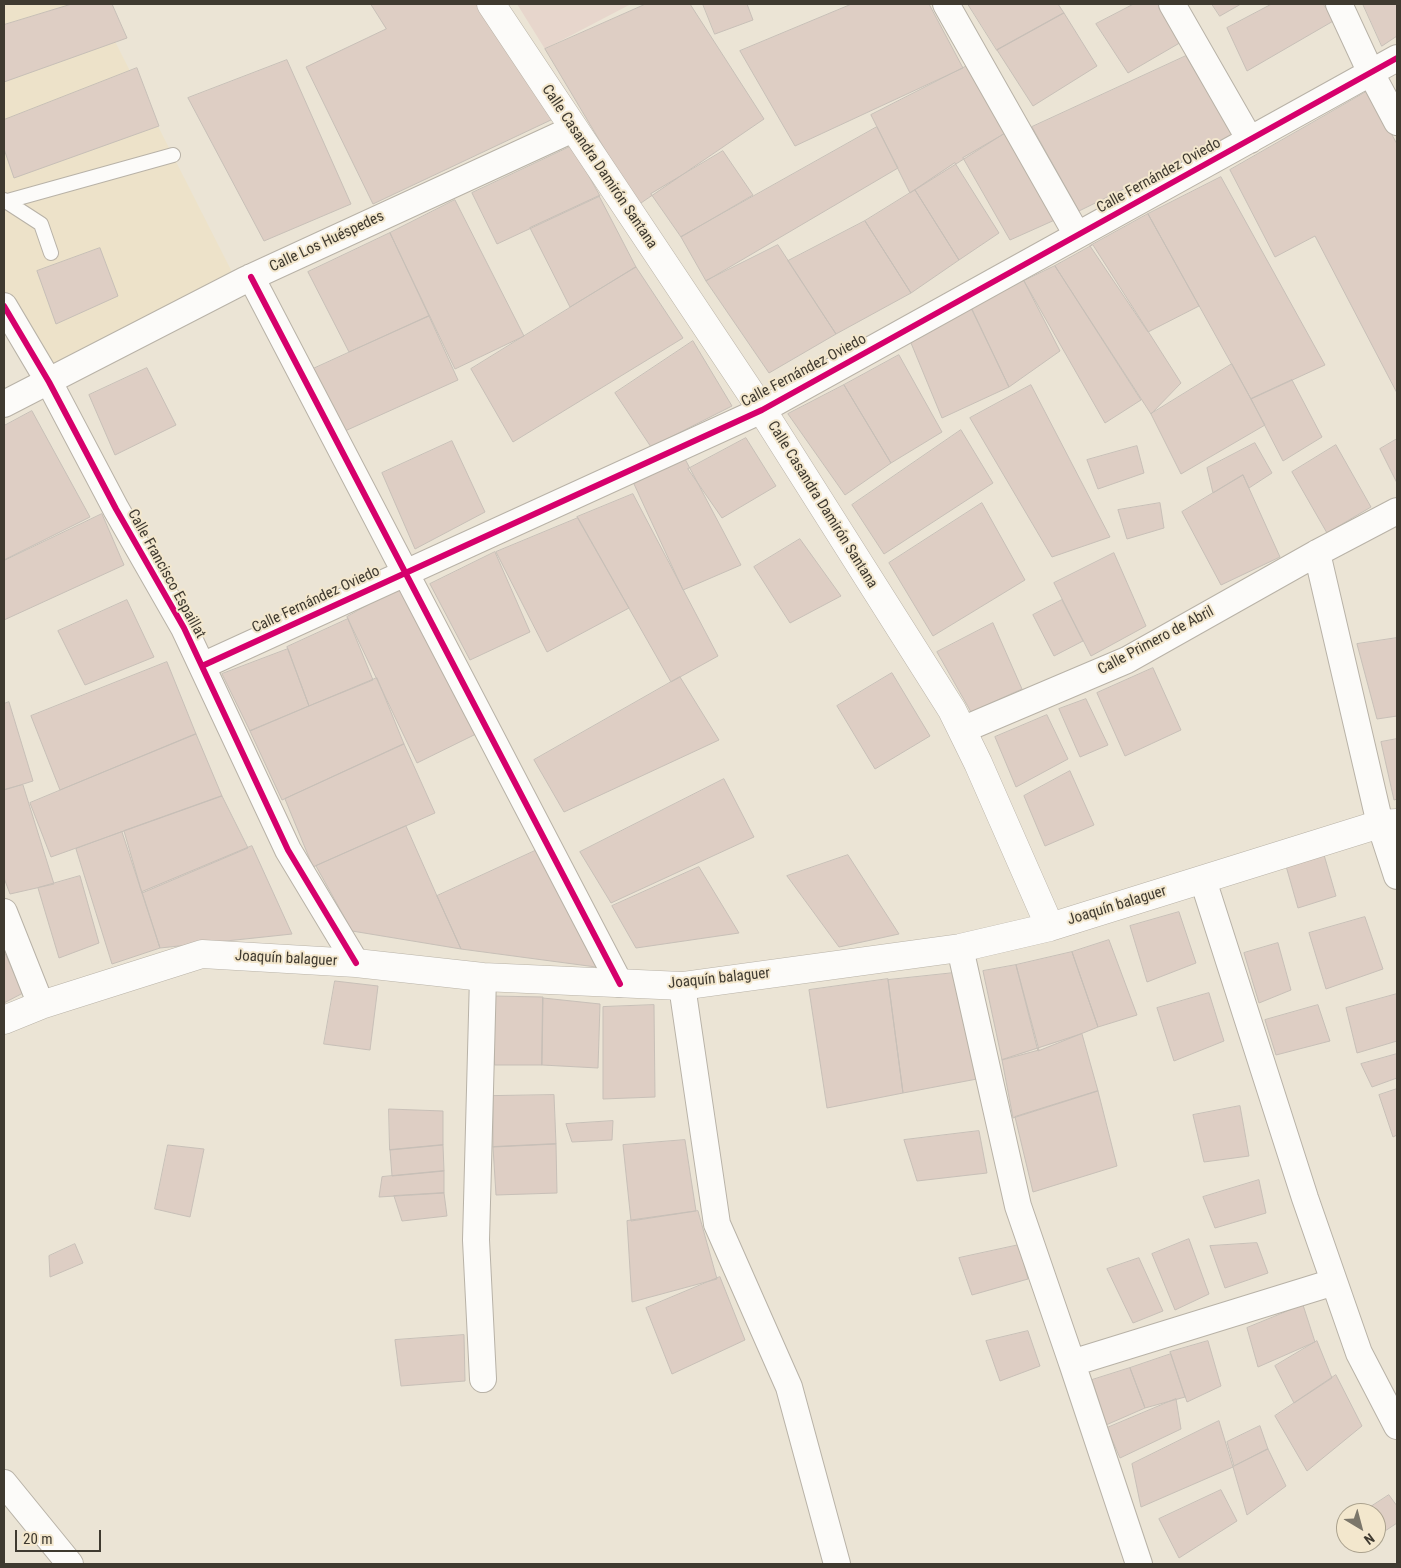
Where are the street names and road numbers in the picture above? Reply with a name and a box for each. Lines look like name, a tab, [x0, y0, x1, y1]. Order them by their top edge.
street label: Calle Casandra Damirón Santana	[537, 82, 661, 252]
street label: Calle Fernández Oviedo	[1094, 134, 1224, 218]
street label: Calle Los Huéspedes	[267, 208, 387, 276]
street label: Calle Fernández Oviedo	[738, 330, 870, 412]
street label: Calle Casandra Damirón Santana	[763, 418, 881, 592]
street label: Calle Francisco Espaillat	[123, 506, 209, 642]
street label: Calle Fernández Oviedo	[249, 563, 383, 637]
street label: Calle Primero de Abril	[1095, 603, 1217, 679]
street label: Joaquín balaguer	[1065, 882, 1169, 930]
street label: Joaquín balaguer	[234, 947, 338, 971]
street label: Joaquín balaguer	[667, 965, 771, 993]

